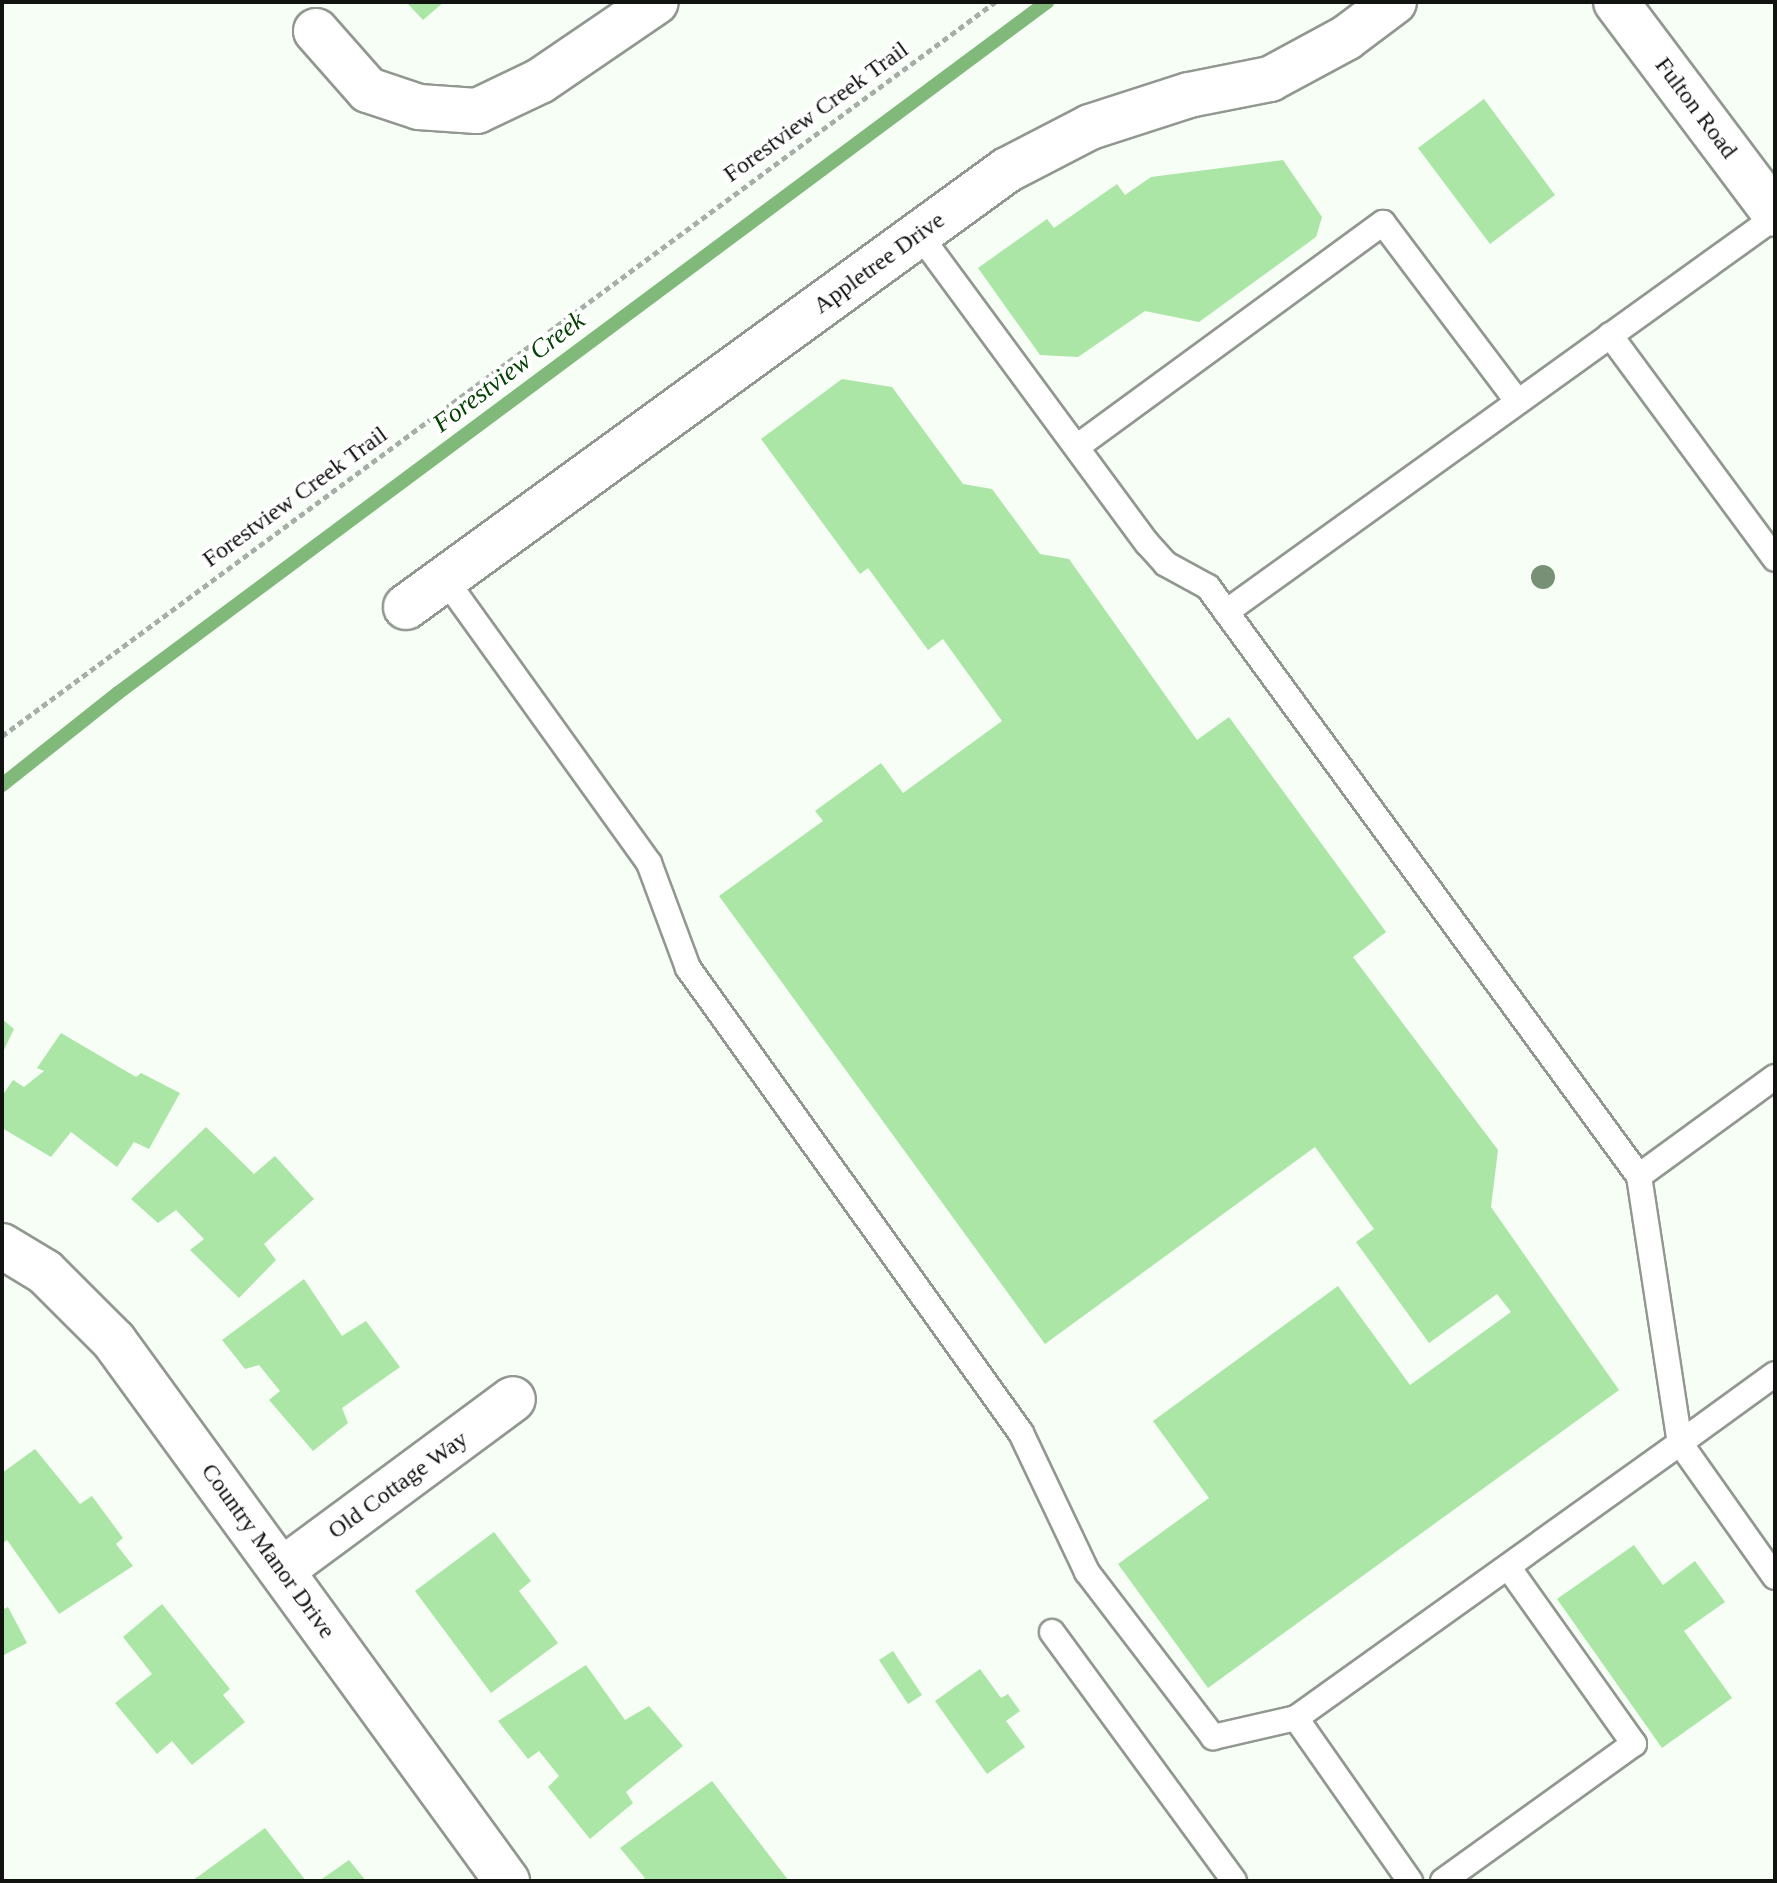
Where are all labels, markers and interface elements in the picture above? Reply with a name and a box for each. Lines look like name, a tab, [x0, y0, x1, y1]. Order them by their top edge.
street label: Forestview Creek Trail	[718, 35, 914, 189]
street label: Fulton Road	[1649, 52, 1743, 164]
street label: Appletree Drive	[808, 206, 950, 320]
water label: Forestview Creek	[427, 305, 591, 439]
street label: Forestview Creek Trail	[197, 420, 393, 574]
street label: Old Cottage Way	[322, 1425, 474, 1545]
street label: Country Manor Drive	[195, 1458, 341, 1644]

